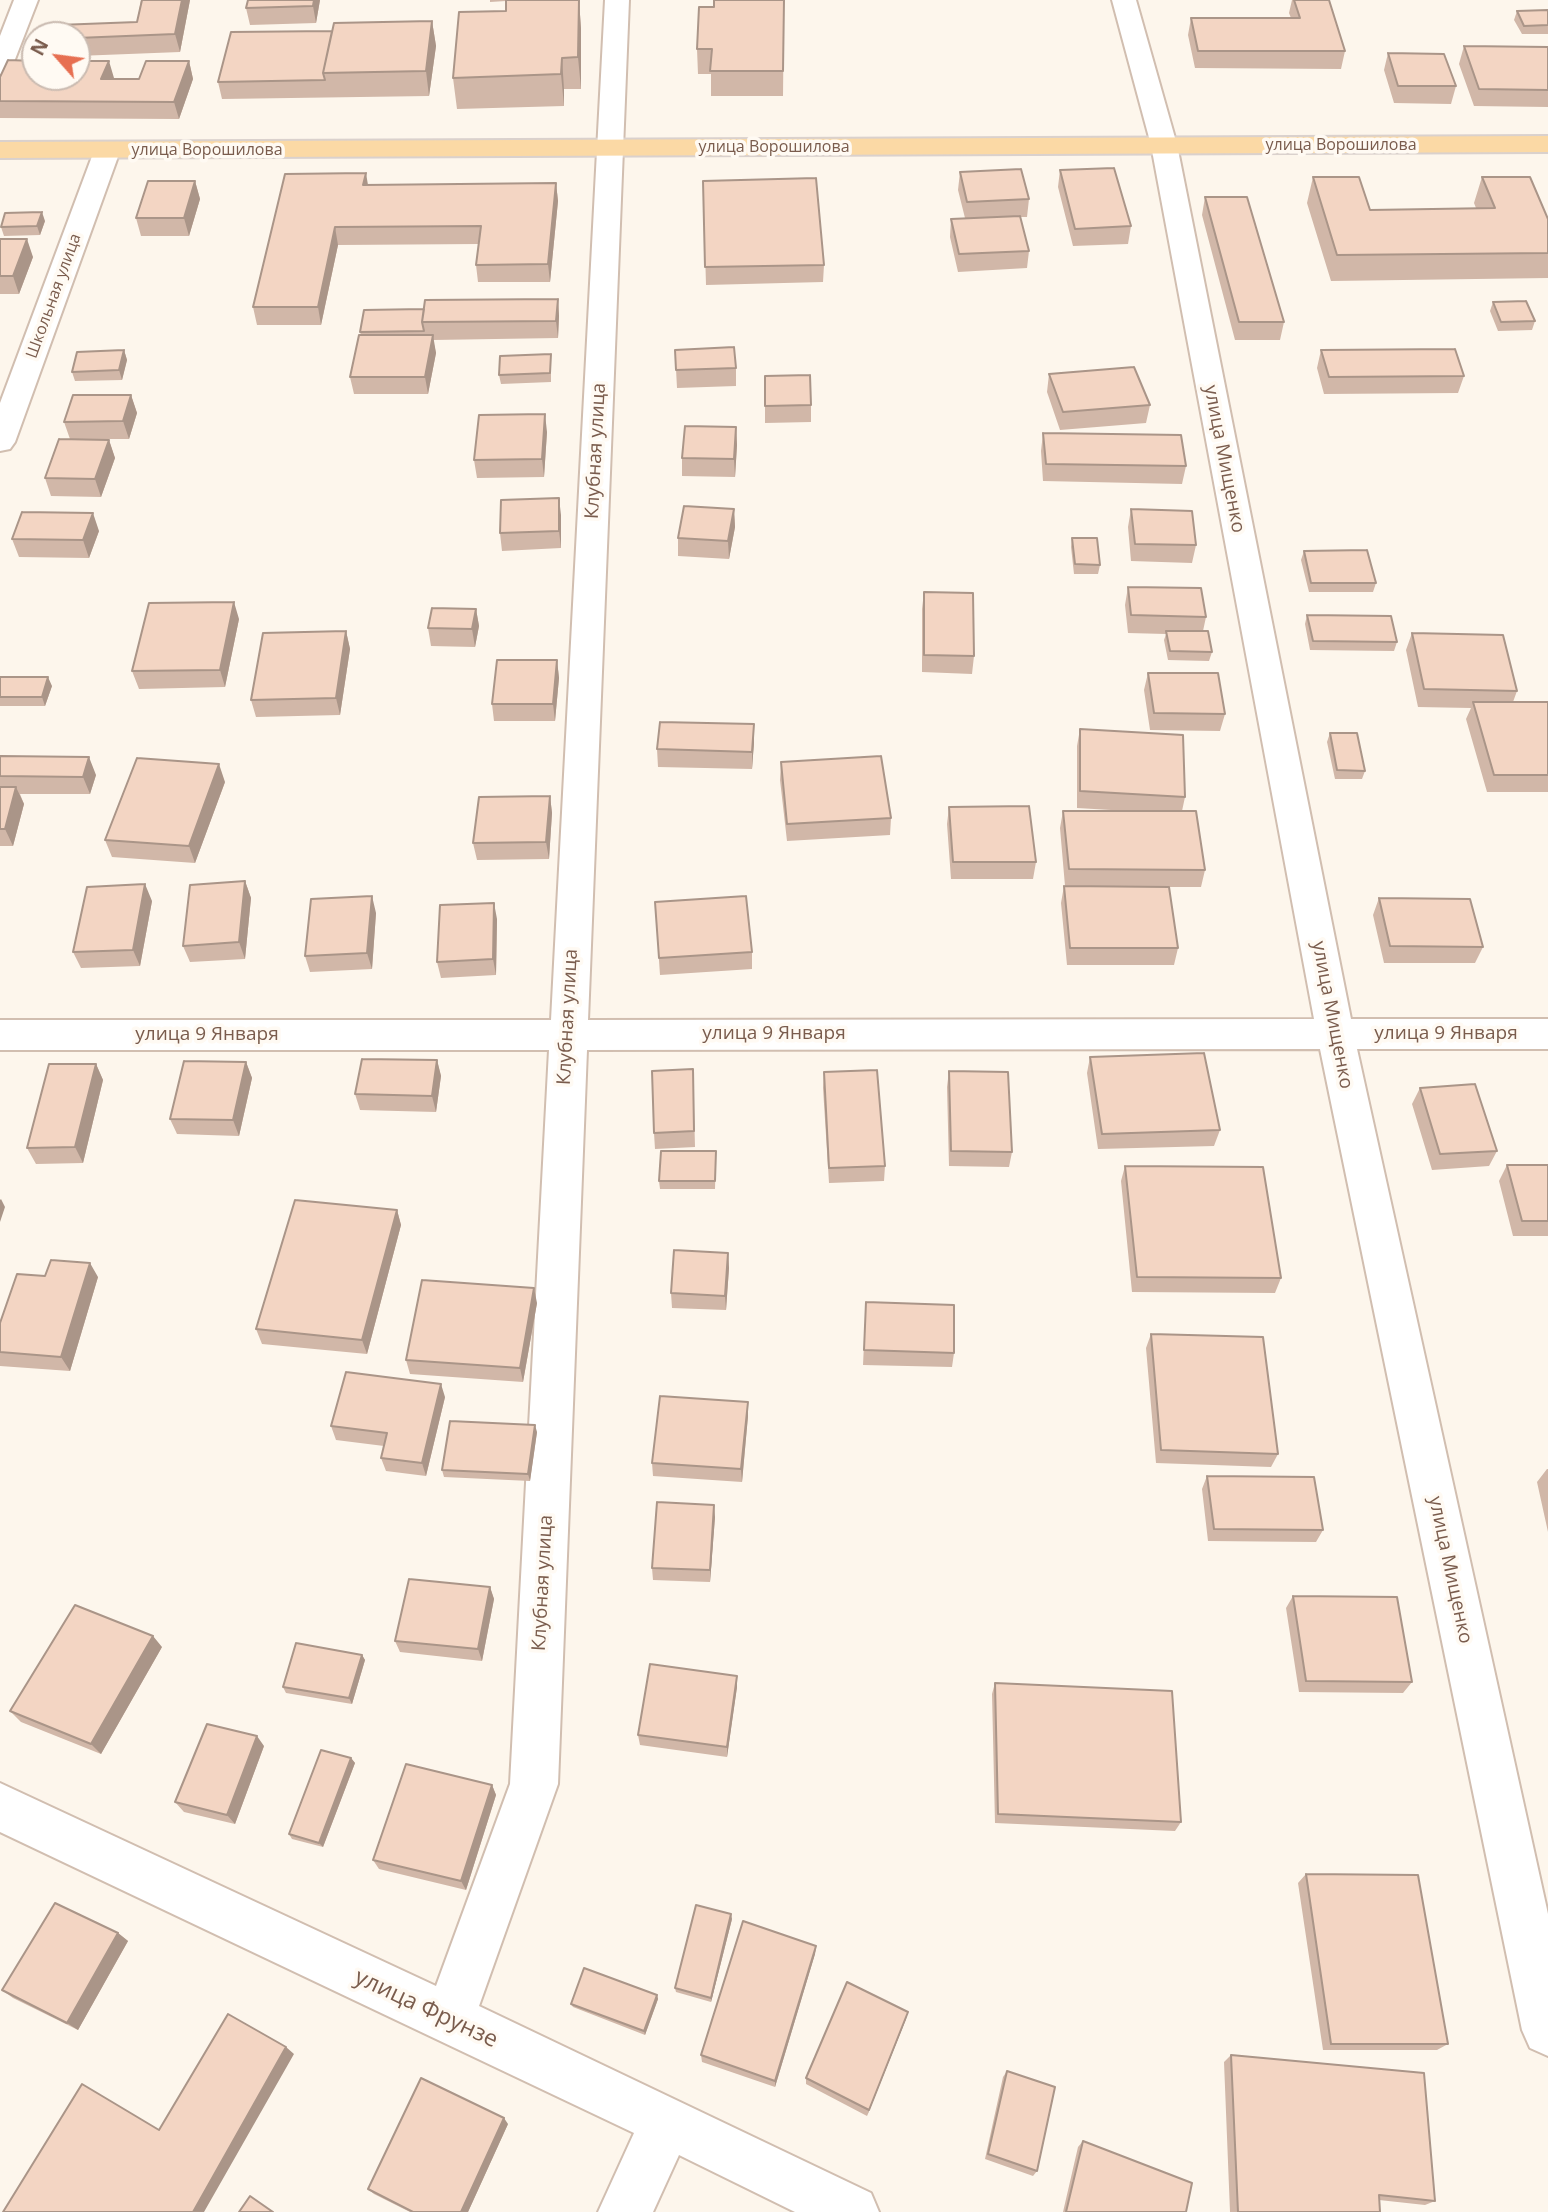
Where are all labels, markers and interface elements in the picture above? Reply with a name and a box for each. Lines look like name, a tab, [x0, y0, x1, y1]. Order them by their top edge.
north arrow	[21, 21, 91, 91]
text: N	[24, 34, 54, 60]
street label: улица Ворошилова	[1265, 135, 1417, 155]
street label: улица Ворошилова	[698, 137, 850, 157]
street label: улица Ворошилова	[131, 140, 283, 160]
street label: Школьная улица	[23, 231, 85, 361]
street label: Клубная улица	[581, 382, 611, 520]
street label: улица Мищенко	[1198, 383, 1250, 535]
street label: улица Мищенко	[1306, 939, 1358, 1091]
street label: Клубная улица	[553, 948, 583, 1086]
street label: улица 9 Января	[702, 1023, 846, 1045]
street label: улица 9 Января	[1374, 1023, 1518, 1045]
street label: улица 9 Января	[135, 1024, 279, 1046]
street label: улица Мищенко	[1423, 1494, 1477, 1646]
street label: Клубная улица	[528, 1514, 558, 1652]
street label: улица Фрунзе	[350, 1964, 502, 2054]

